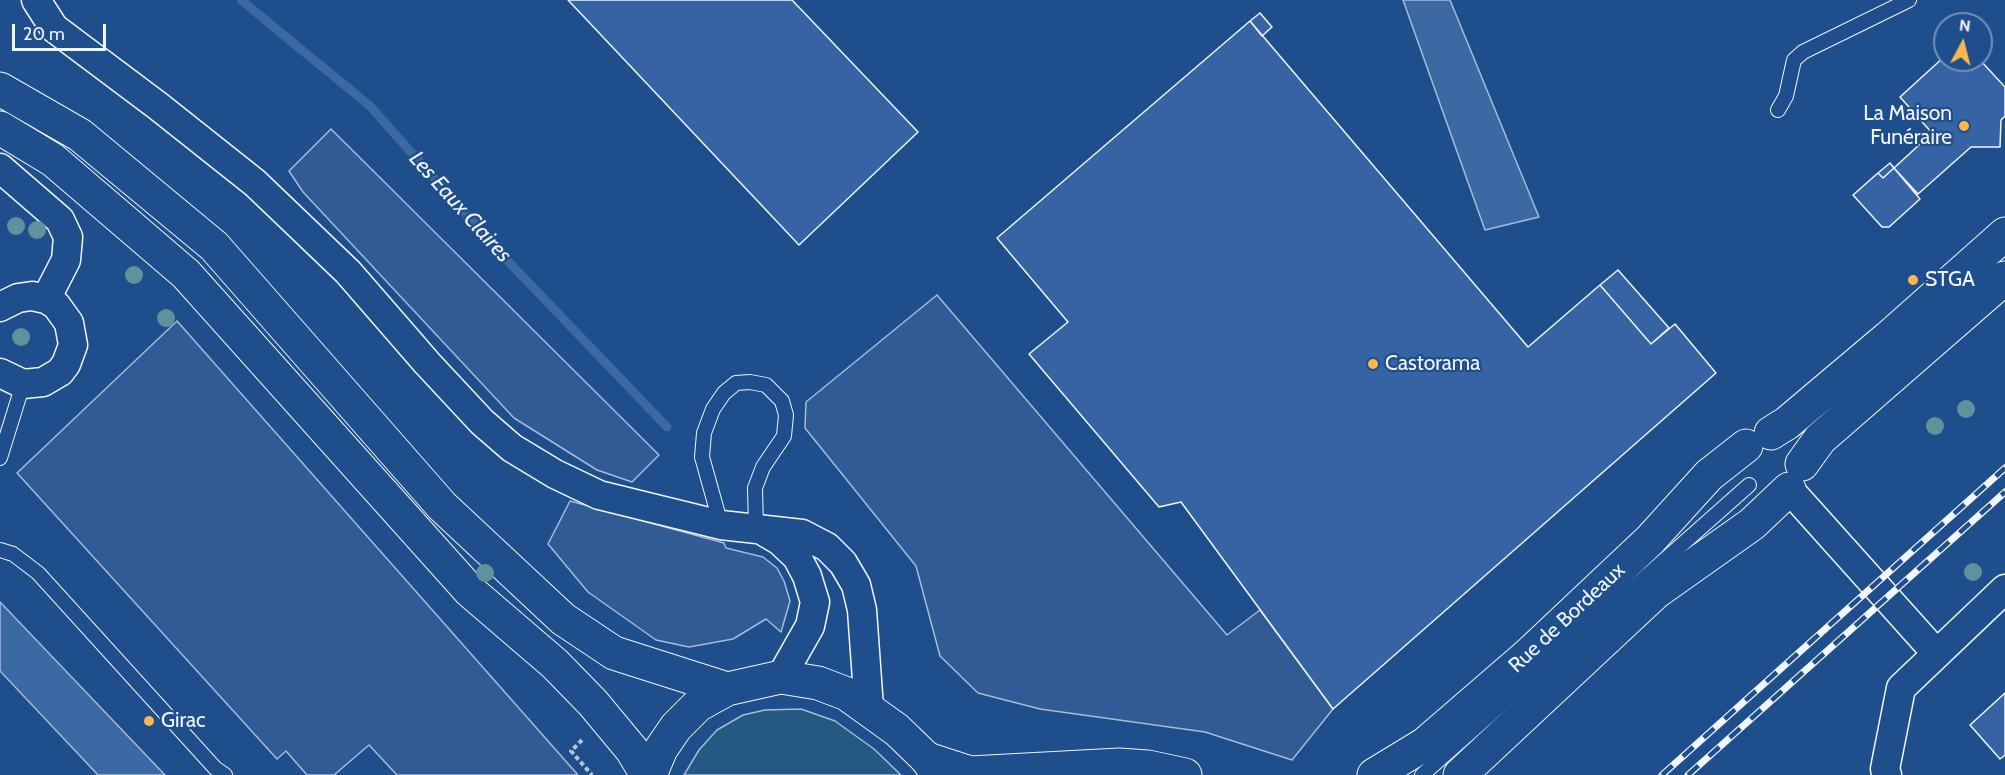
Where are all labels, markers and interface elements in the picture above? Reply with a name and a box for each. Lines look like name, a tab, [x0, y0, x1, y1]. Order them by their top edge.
scale bar	[15, 12, 110, 50]
north arrow	[1933, 12, 1993, 72]
text: N	[1958, 16, 1972, 36]
text: 20 m	[23, 23, 65, 45]
place label: La Maison Funéraire	[1863, 101, 1952, 151]
marker: La Maison Funéraire	[1957, 119, 1971, 133]
water label: Les Eaux Claires	[403, 146, 517, 268]
place label: STGA	[1925, 267, 1975, 293]
marker: STGA	[1906, 273, 1920, 287]
place label: Castorama	[1385, 351, 1480, 377]
marker: Castorama	[1366, 357, 1380, 371]
street label: Rue de Bordeaux	[1504, 558, 1630, 678]
place label: Girac	[161, 708, 206, 734]
marker: Girac	[142, 714, 156, 728]

